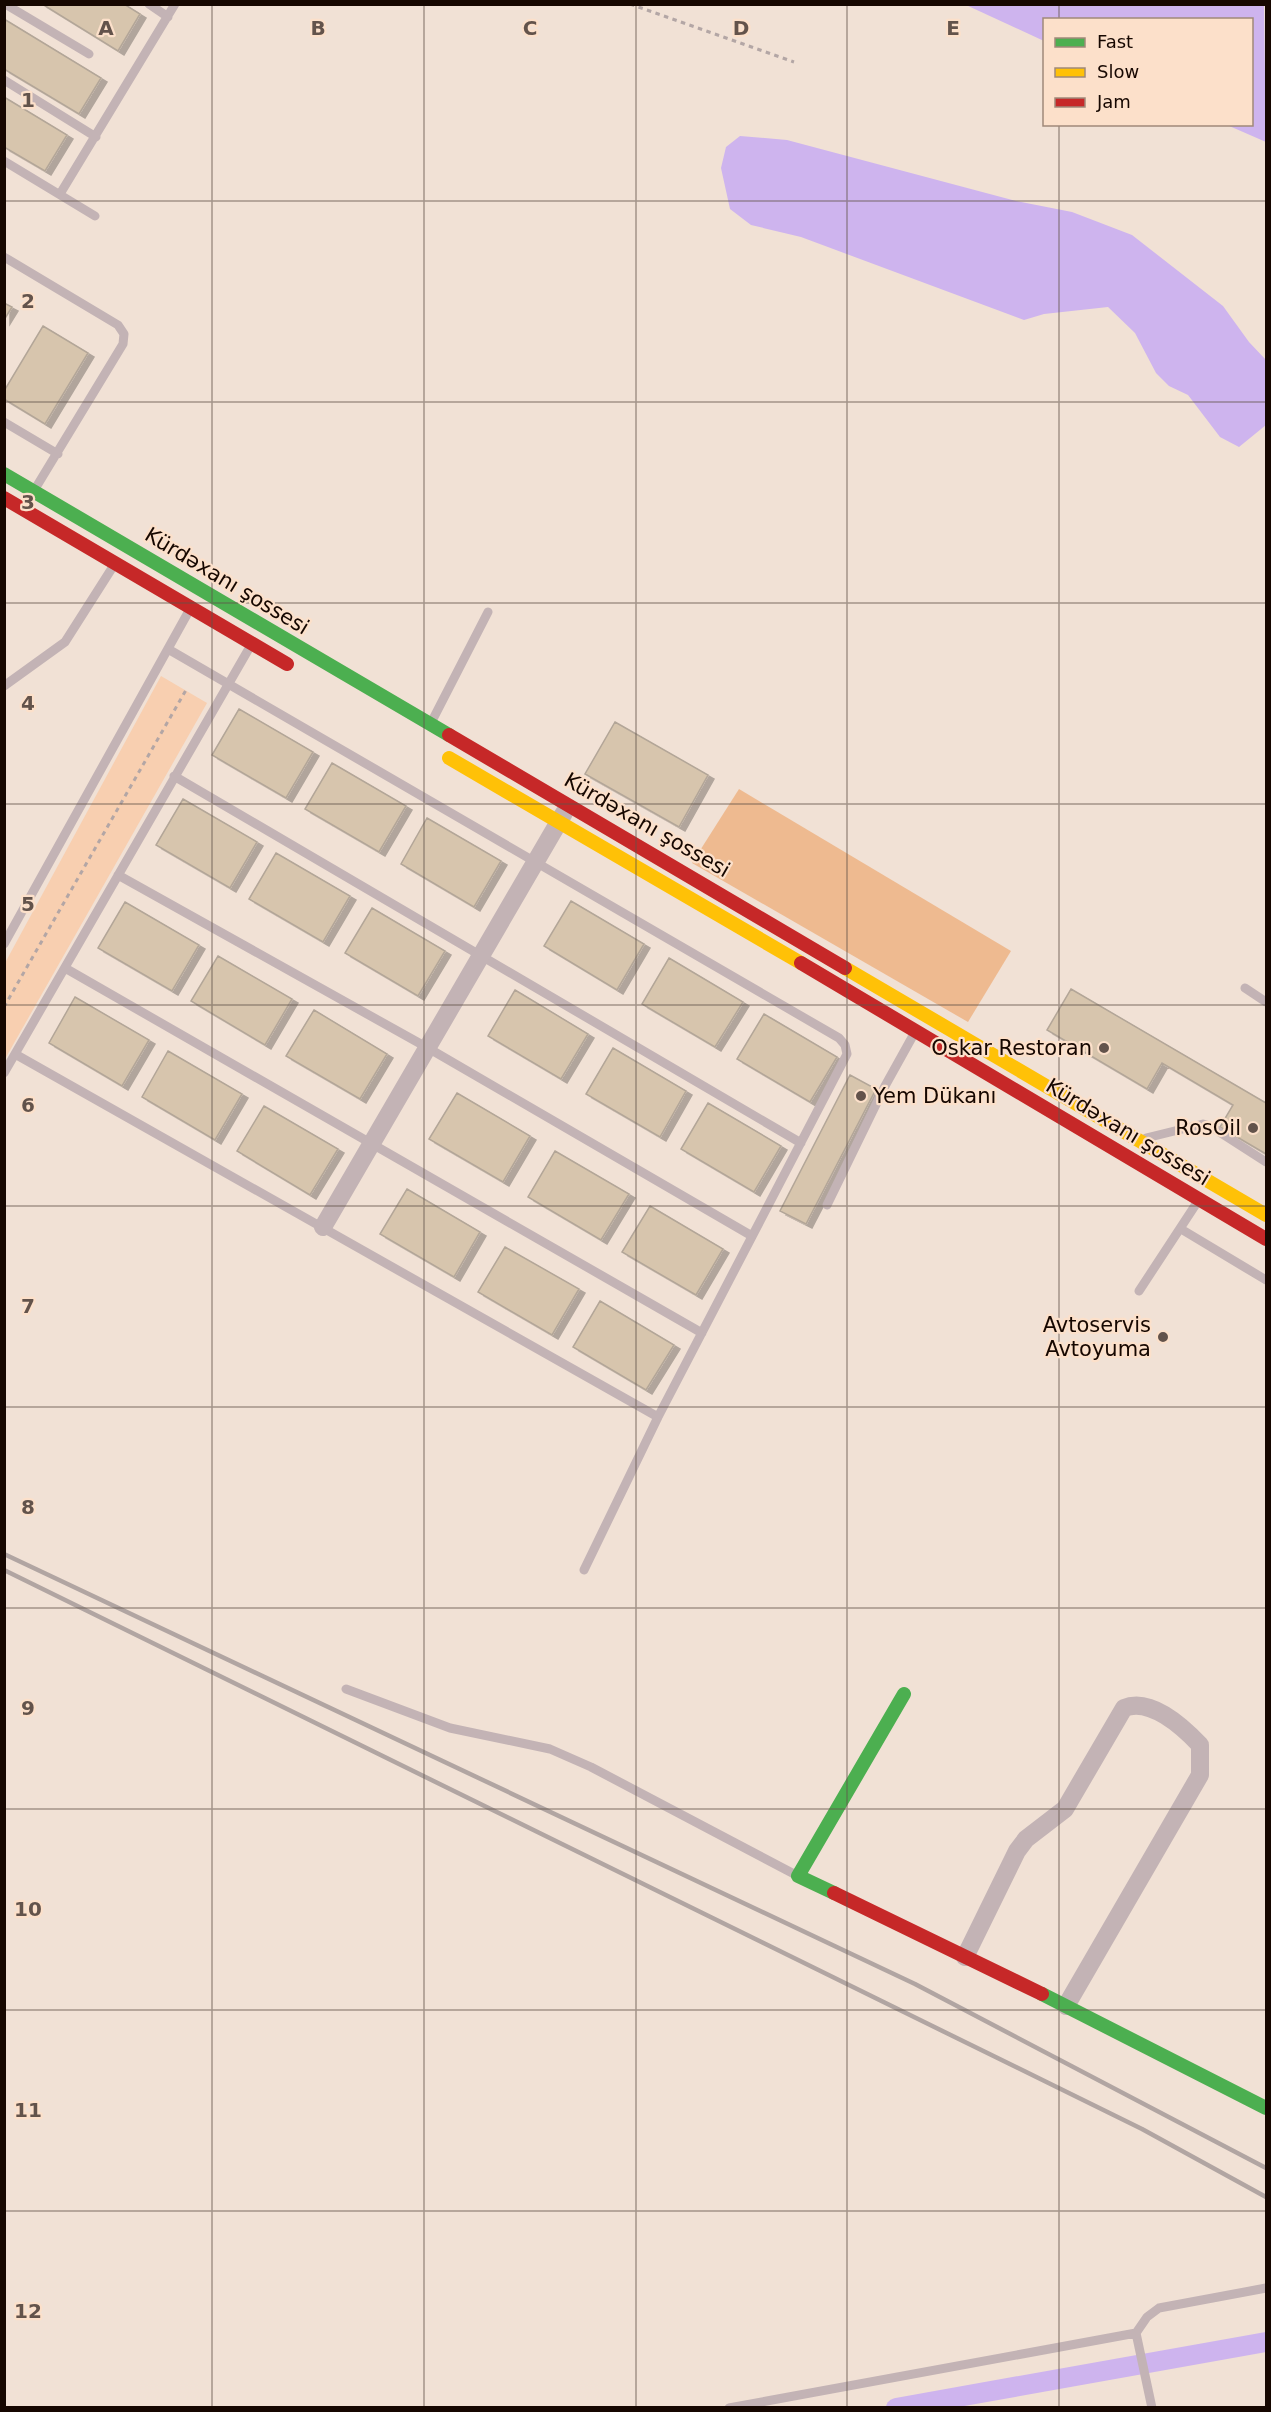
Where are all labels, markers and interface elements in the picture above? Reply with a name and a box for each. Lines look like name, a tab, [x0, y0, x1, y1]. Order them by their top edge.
text: A	[98, 16, 114, 40]
text: B	[310, 16, 326, 40]
text: C	[523, 16, 537, 40]
text: D	[733, 16, 749, 40]
text: E	[946, 16, 960, 40]
legend	[1043, 18, 1253, 126]
text: Fast	[1097, 31, 1133, 52]
text: Slow	[1097, 61, 1139, 82]
text: 1	[21, 88, 35, 112]
text: Jam	[1096, 91, 1131, 112]
text: 2	[21, 289, 35, 313]
text: 3	[21, 490, 35, 514]
street label: Kürdəxanı şossesi	[141, 523, 313, 639]
text: 4	[21, 691, 35, 715]
street label: Kürdəxanı şossesi	[560, 768, 734, 882]
text: 5	[21, 892, 35, 916]
place label: Oskar Restoran	[931, 1036, 1092, 1060]
marker: Oskar Restoran	[1097, 1041, 1111, 1055]
street label: Kürdəxanı şossesi	[1042, 1074, 1214, 1190]
place label: Yem Dükanı	[872, 1084, 996, 1108]
marker: Yem Dükanı	[854, 1089, 868, 1103]
text: 6	[21, 1093, 35, 1117]
place label: RosOil	[1175, 1116, 1241, 1140]
marker: RosOil	[1246, 1121, 1260, 1135]
text: 7	[21, 1294, 35, 1318]
place label: Avtoservis Avtoyuma	[1043, 1313, 1151, 1361]
marker: Avtoservis Avtoyuma	[1156, 1330, 1170, 1344]
text: 8	[21, 1495, 35, 1519]
text: 9	[21, 1696, 35, 1720]
text: 10	[14, 1897, 42, 1921]
text: 11	[14, 2098, 42, 2122]
text: 12	[14, 2299, 42, 2323]

